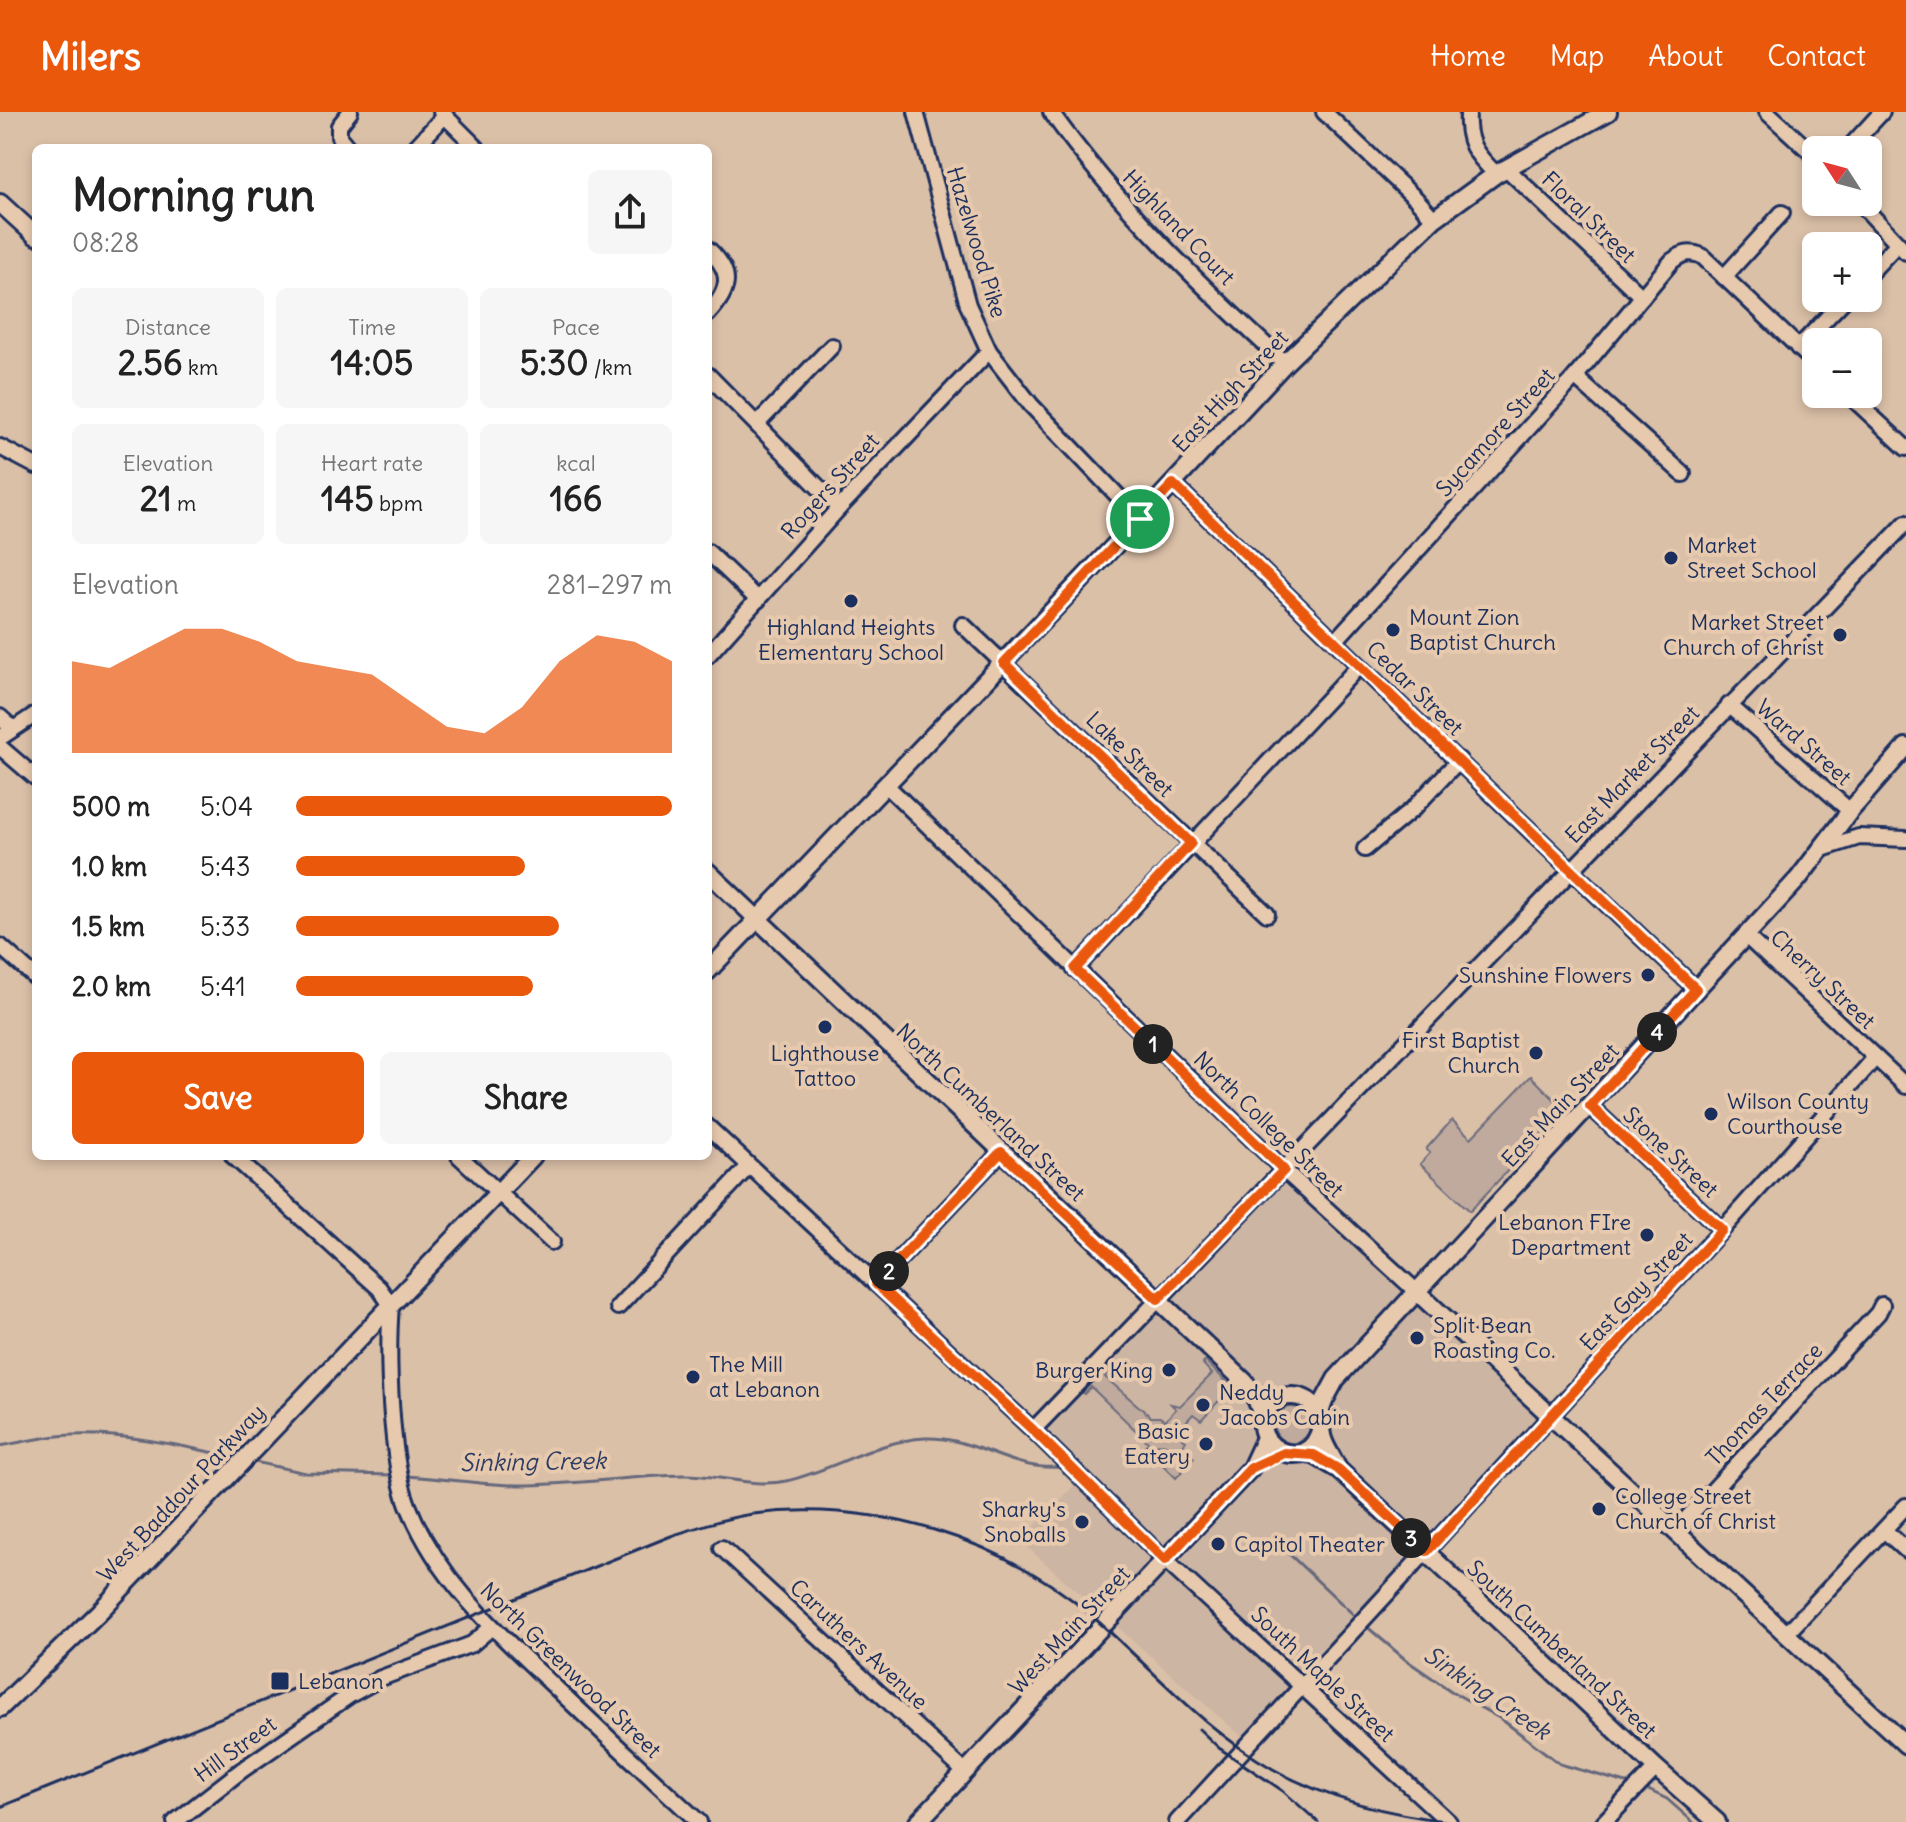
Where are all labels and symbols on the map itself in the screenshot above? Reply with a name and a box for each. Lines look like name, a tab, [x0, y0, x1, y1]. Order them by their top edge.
north arrow	[1802, 136, 1882, 216]
street label: Hazelwood Pike	[941, 163, 1013, 321]
street label: Highland Court	[1117, 163, 1241, 291]
street label: Floral Street	[1536, 165, 1642, 269]
street label: East High Street	[1166, 324, 1294, 458]
street label: Sycamore Street	[1430, 362, 1560, 502]
street label: Rogers Street	[775, 427, 885, 545]
pin	[1106, 485, 1174, 553]
place label: Market Street School	[1687, 531, 1817, 584]
marker: Market Street School	[1662, 549, 1680, 567]
marker: Highland Heights Elementary School	[842, 592, 860, 610]
place label: Mount Zion Baptist Church	[1409, 603, 1556, 656]
place label: Market Street Church of Christ	[1663, 608, 1824, 661]
place label: Highland Heights Elementary School	[758, 613, 944, 666]
marker: Mount Zion Baptist Church	[1384, 621, 1402, 639]
marker: Market Street Church of Christ	[1831, 626, 1849, 644]
street label: Cedar Street	[1361, 635, 1469, 741]
street label: Ward Street	[1750, 693, 1858, 791]
street label: East Market Street	[1559, 699, 1705, 849]
street label: Lake Street	[1080, 705, 1180, 803]
street label: Cherry Street	[1765, 923, 1881, 1035]
place label: Sunshine Flowers	[1459, 961, 1632, 989]
marker: Sunshine Flowers	[1639, 966, 1657, 984]
pin: 4	[1637, 1012, 1677, 1052]
street label: North Cumberland Street	[891, 1017, 1091, 1207]
marker: Lighthouse Tattoo	[816, 1018, 834, 1036]
pin: 1	[1133, 1024, 1173, 1064]
place label: First Baptist Church	[1402, 1026, 1520, 1079]
street label: East Main Street	[1495, 1037, 1625, 1173]
place label: Lighthouse Tattoo	[771, 1039, 879, 1092]
marker: First Baptist Church	[1527, 1044, 1545, 1062]
street label: North College Street	[1188, 1045, 1350, 1203]
place label: Wilson County Courthouse	[1727, 1087, 1869, 1140]
street label: Stone Street	[1618, 1101, 1724, 1203]
marker: Wilson County Courthouse	[1702, 1105, 1720, 1123]
place label: Lebanon FIre Department	[1498, 1208, 1631, 1261]
street label: East Gay Street	[1574, 1226, 1698, 1356]
marker: Lebanon FIre Department	[1638, 1226, 1656, 1244]
pin: 2	[869, 1251, 909, 1291]
place label: Split Bean Roasting Co.	[1433, 1311, 1556, 1364]
marker: Split Bean Roasting Co.	[1408, 1329, 1426, 1347]
street label: Thomas Terrace	[1700, 1337, 1828, 1471]
place label: The Mill at Lebanon	[709, 1350, 820, 1403]
place label: Burger King	[1035, 1356, 1153, 1384]
marker: Burger King	[1160, 1361, 1178, 1379]
marker: The Mill at Lebanon	[684, 1368, 702, 1386]
place label: Neddy Jacobs Cabin	[1219, 1378, 1350, 1431]
marker: Neddy Jacobs Cabin	[1194, 1396, 1212, 1414]
street label: West Baddour Parkway	[91, 1398, 271, 1588]
place label: Basic Eatery	[1124, 1417, 1190, 1470]
marker: Basic Eatery	[1197, 1435, 1215, 1453]
water label: Sinking Creek	[460, 1445, 608, 1477]
place label: College Street Church of Christ	[1615, 1482, 1776, 1535]
place label: Sharky's Snoballs	[982, 1495, 1066, 1548]
marker: College Street Church of Christ	[1590, 1500, 1608, 1518]
marker: Sharky's Snoballs	[1073, 1513, 1091, 1531]
pin: 3	[1391, 1518, 1431, 1558]
place label: Capitol Theater	[1234, 1530, 1385, 1558]
marker: Capitol Theater	[1209, 1535, 1227, 1553]
street label: South Cumberland Street	[1461, 1554, 1663, 1744]
street label: West Main Street	[1002, 1560, 1136, 1700]
street label: Caruthers Avenue	[784, 1573, 934, 1715]
street label: North Greenwood Street	[475, 1576, 667, 1764]
street label: South Maple Street	[1245, 1600, 1401, 1748]
water label: Sinking Creek	[1419, 1639, 1558, 1746]
place label: Lebanon	[298, 1667, 384, 1695]
marker: Lebanon	[269, 1670, 291, 1692]
street label: Hill Street	[189, 1710, 281, 1788]

